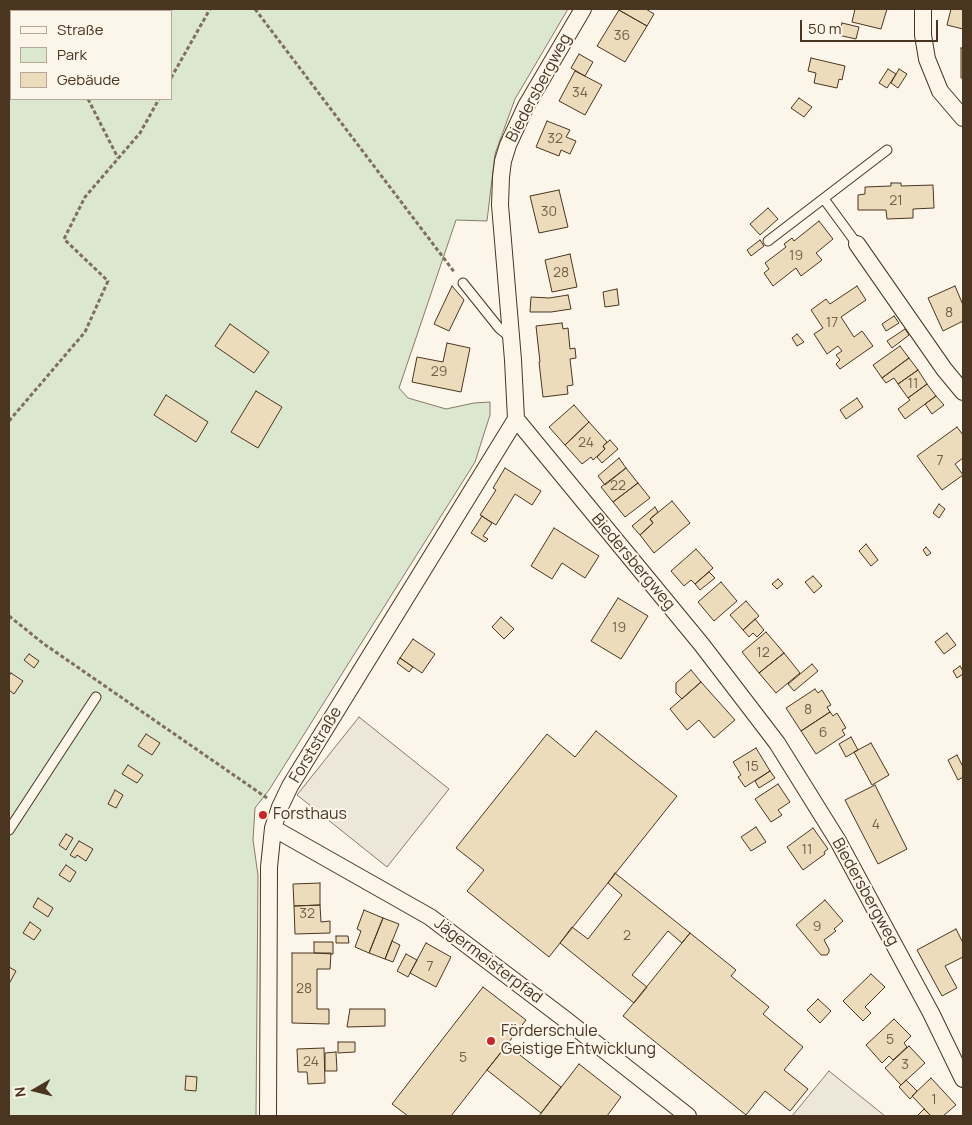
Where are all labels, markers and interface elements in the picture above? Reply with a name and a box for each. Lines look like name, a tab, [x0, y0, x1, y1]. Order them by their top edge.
legend	[10, 10, 172, 100]
scale bar	[802, 10, 940, 42]
text: 50 m	[808, 18, 842, 39]
text: Straße	[57, 19, 103, 40]
house number: 36	[614, 28, 630, 44]
street label: Biedersbergweg	[502, 30, 576, 146]
text: Park	[57, 44, 87, 65]
text: Gebäude	[57, 69, 120, 90]
house number: 34	[572, 85, 588, 101]
house number: 32	[547, 131, 563, 147]
house number: 21	[889, 193, 903, 209]
house number: 30	[541, 204, 557, 220]
house number: 19	[789, 248, 803, 264]
house number: 28	[553, 265, 569, 281]
house number: 8	[945, 305, 953, 321]
house number: 17	[826, 315, 838, 331]
house number: 29	[431, 364, 447, 380]
house number: 11	[908, 376, 918, 392]
house number: 24	[578, 435, 594, 451]
house number: 7	[936, 453, 944, 469]
house number: 22	[610, 478, 626, 494]
street label: Biedersbergweg	[587, 510, 679, 614]
house number: 19	[612, 620, 626, 636]
house number: 12	[756, 645, 770, 661]
house number: 8	[804, 702, 812, 718]
street label: Forststraße	[286, 703, 346, 787]
house number: 6	[819, 725, 827, 741]
house number: 15	[745, 759, 759, 775]
place label: Forsthaus	[273, 805, 347, 825]
marker: Forsthaus	[257, 809, 269, 821]
house number: 4	[872, 817, 880, 833]
street label: Biedersbergweg	[827, 835, 903, 949]
house number: 11	[802, 842, 812, 858]
house number: 32	[299, 906, 315, 922]
street label: Jägermeisterpfad	[430, 914, 546, 1008]
house number: 9	[813, 919, 821, 935]
house number: 2	[623, 928, 631, 944]
house number: 7	[426, 959, 434, 975]
house number: 28	[296, 981, 312, 997]
place label: Förderschule Geistige Entwicklung	[501, 1022, 656, 1060]
house number: 5	[886, 1032, 894, 1048]
marker: Förderschule Geistige Entwicklung	[485, 1035, 497, 1047]
house number: 5	[459, 1050, 467, 1066]
house number: 24	[303, 1054, 319, 1070]
house number: 3	[901, 1057, 909, 1073]
north arrow	[10, 1065, 60, 1115]
text: N	[10, 1086, 30, 1098]
house number: 1	[931, 1092, 937, 1108]

